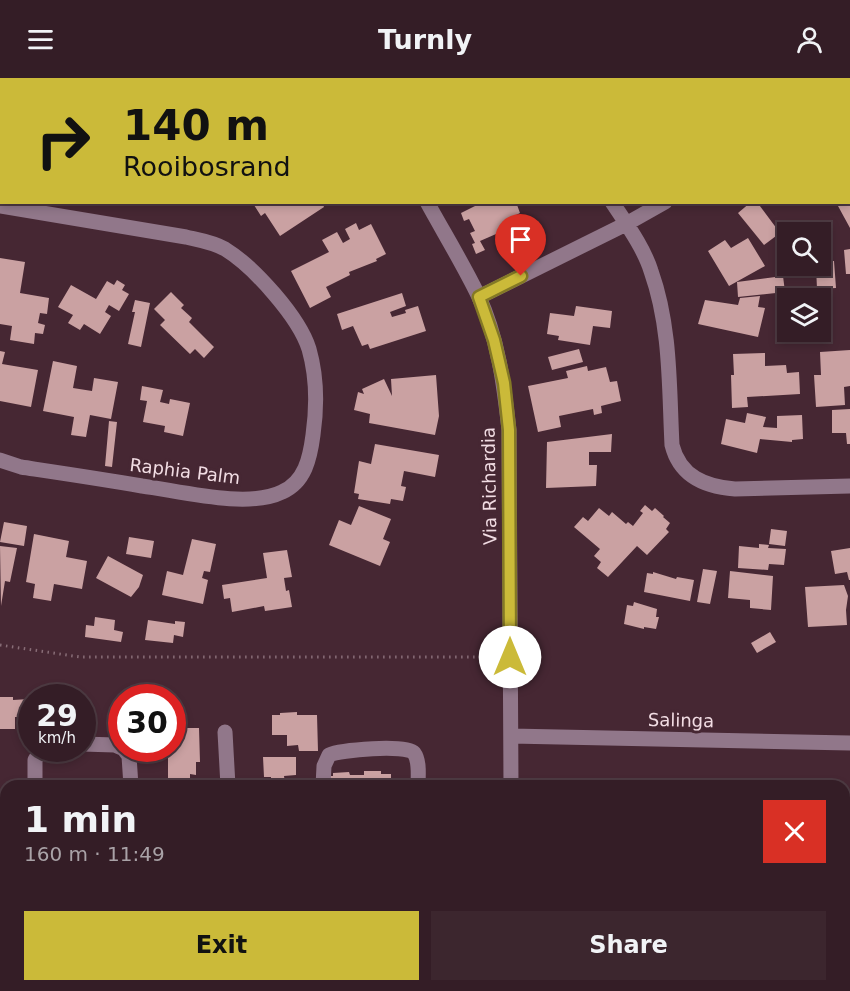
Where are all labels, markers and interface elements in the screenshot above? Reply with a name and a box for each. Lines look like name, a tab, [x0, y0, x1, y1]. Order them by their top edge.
icon: menu	[24, 23, 57, 56]
icon: person	[793, 23, 826, 56]
text: Turnly	[378, 24, 472, 55]
text: 140 m	[123, 101, 269, 150]
icon: right	[24, 102, 102, 180]
text: Rooibosrand	[123, 151, 291, 182]
pin	[495, 214, 546, 276]
map controls	[777, 222, 831, 342]
button: search	[777, 222, 831, 276]
icon: arrive	[504, 223, 537, 256]
button: layers	[777, 288, 831, 342]
street label: Via Richardia	[477, 427, 501, 545]
street label: Raphia Palm	[128, 454, 242, 488]
position arrow	[478, 625, 542, 689]
speed limit sign: 30	[108, 684, 186, 762]
text: 29	[36, 698, 78, 733]
street label: Salinga	[648, 709, 714, 731]
text: km/h	[38, 729, 76, 747]
text: 1 min	[24, 799, 137, 840]
button: close	[763, 800, 826, 863]
text: 160 m · 11:49	[24, 842, 165, 866]
button: Exit	[24, 911, 419, 980]
button: Share	[431, 911, 826, 980]

